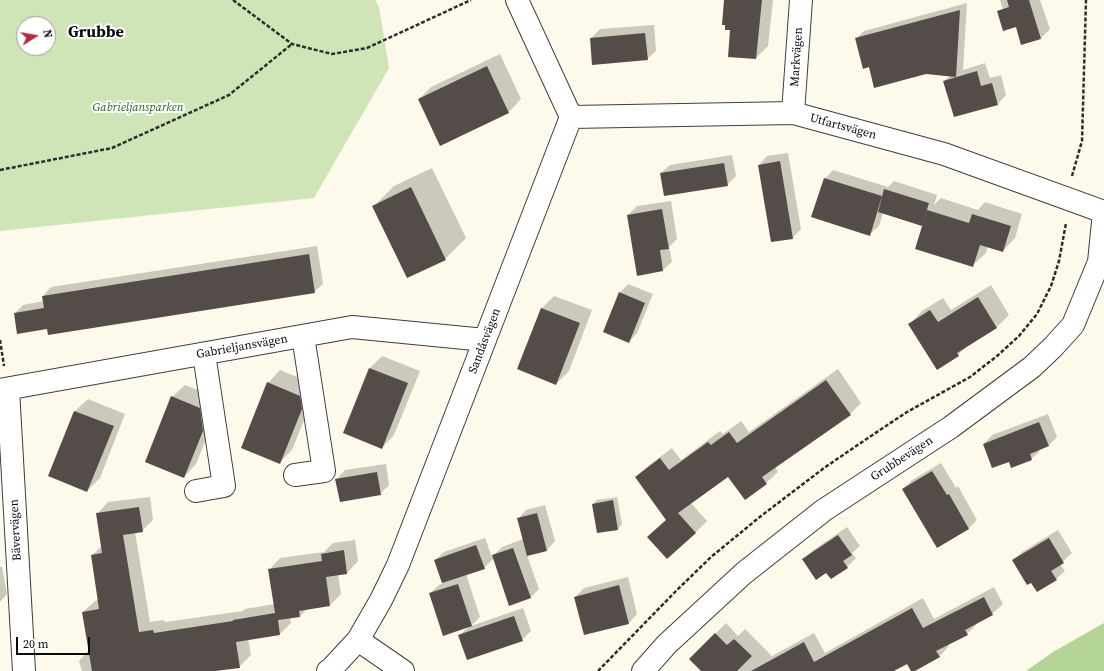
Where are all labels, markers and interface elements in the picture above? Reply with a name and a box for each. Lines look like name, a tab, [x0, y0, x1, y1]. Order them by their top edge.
north arrow	[16, 16, 56, 56]
district label: Grubbe	[68, 23, 124, 43]
street label: Markvägen	[788, 27, 806, 87]
text: N	[39, 28, 55, 39]
park label: Gabrieljansparken	[93, 101, 183, 115]
street label: Utfartsvägen	[808, 111, 878, 143]
street label: Sandåsvägen	[466, 306, 504, 376]
street label: Gabrieljansvägen	[195, 332, 289, 362]
street label: Grubbevägen	[868, 434, 936, 484]
street label: Bävervägen	[7, 499, 25, 561]
scale bar	[18, 629, 92, 655]
text: 20 m	[23, 636, 49, 652]

